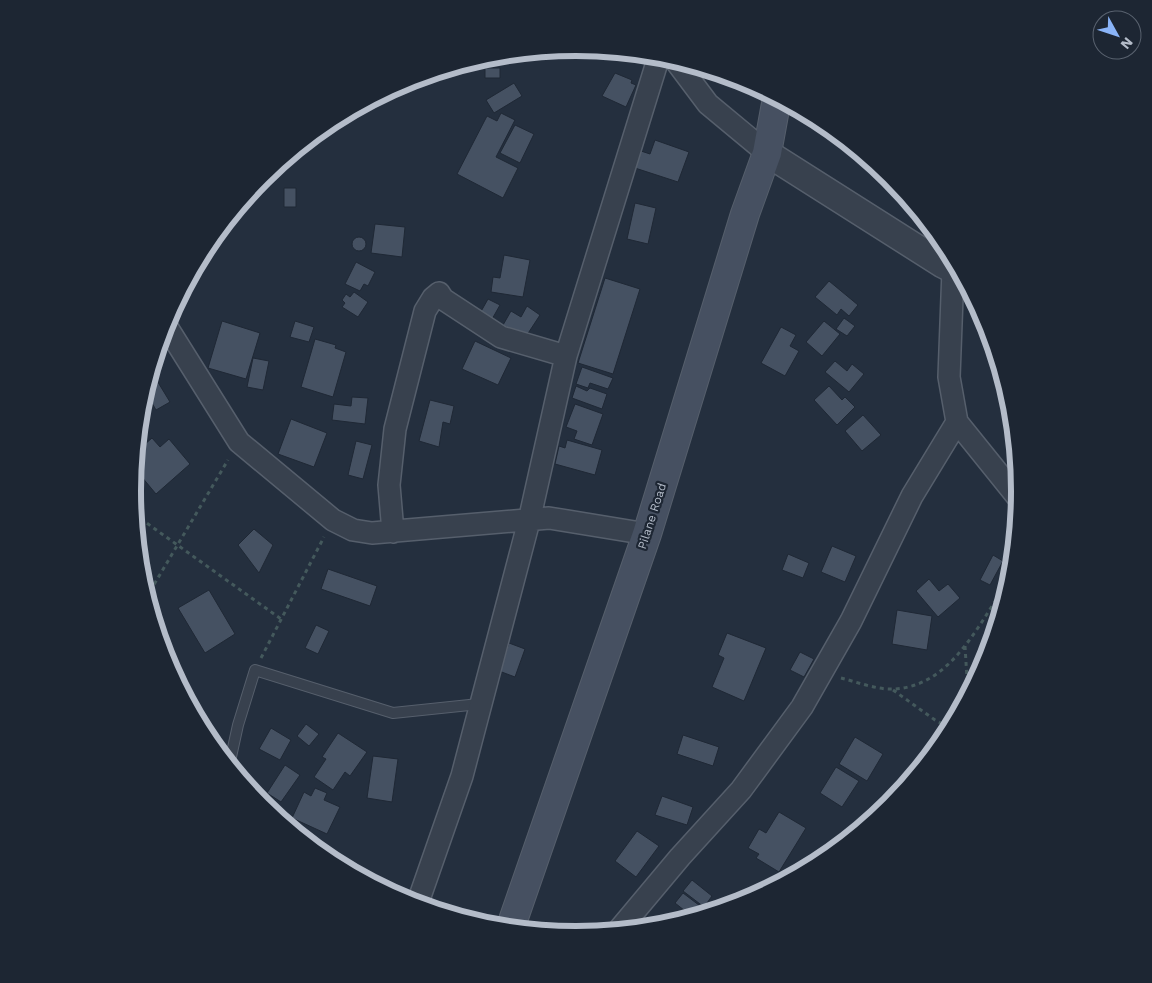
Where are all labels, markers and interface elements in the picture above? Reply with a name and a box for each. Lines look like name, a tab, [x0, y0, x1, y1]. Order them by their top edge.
north arrow	[1092, 10, 1142, 60]
text: N	[1117, 34, 1136, 52]
street label: Pilane Road	[635, 481, 669, 551]

